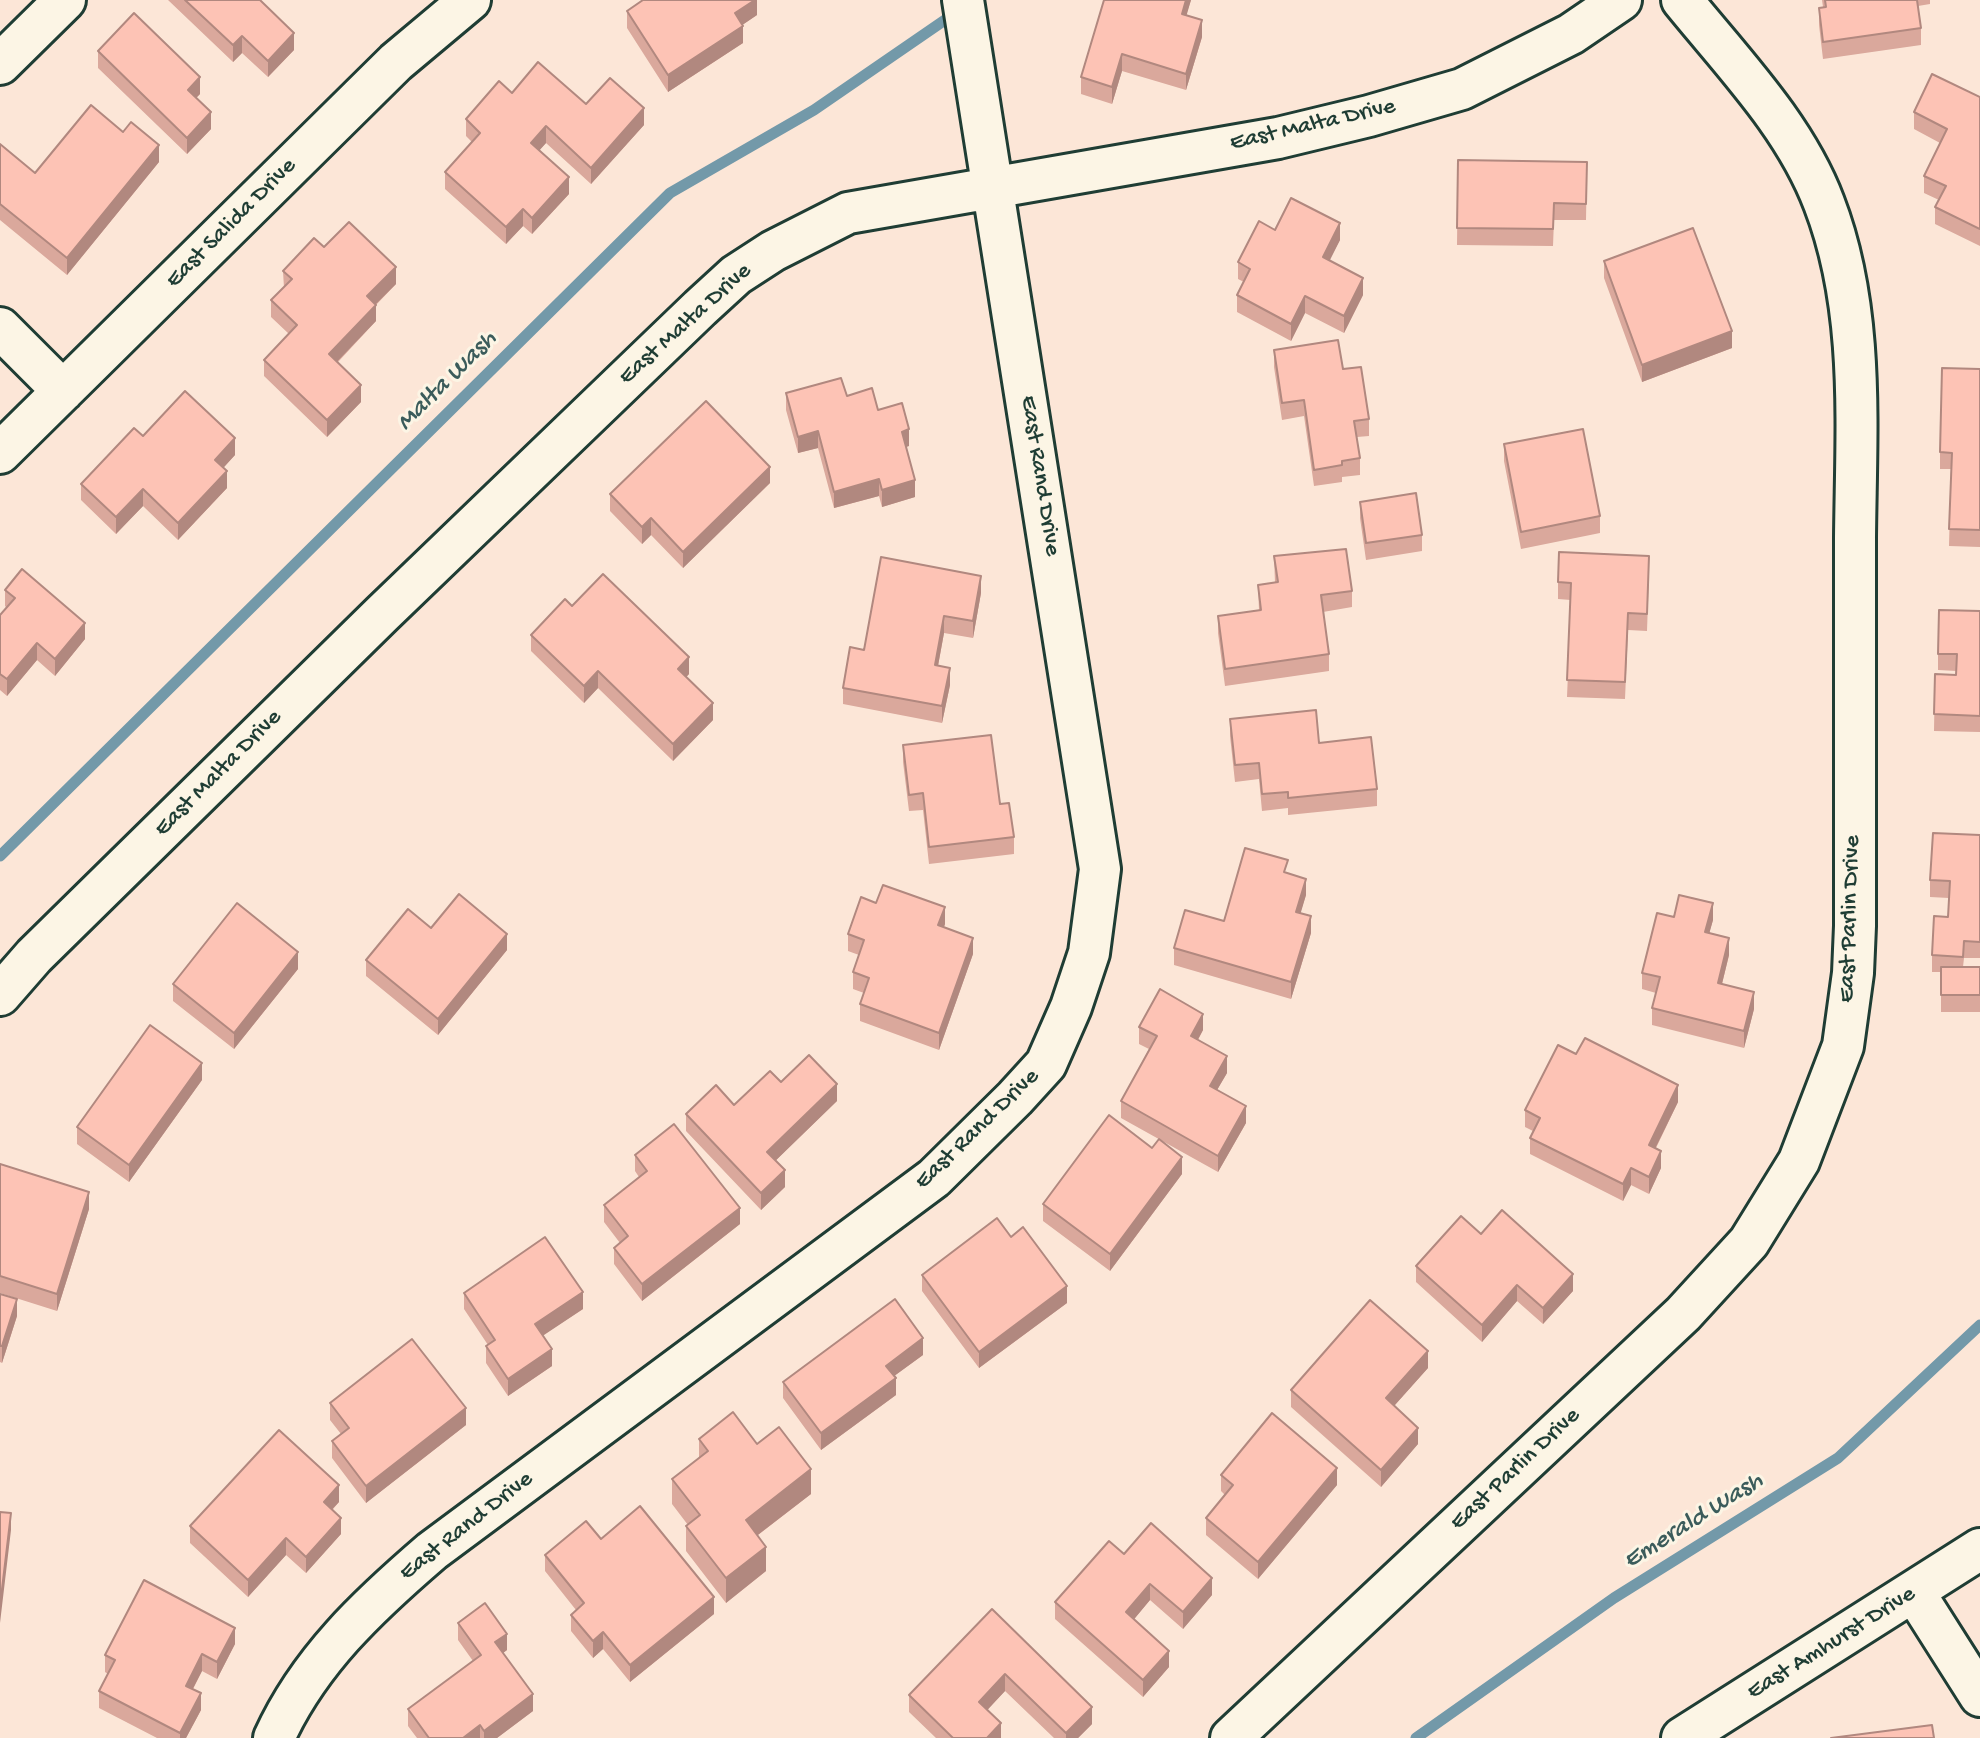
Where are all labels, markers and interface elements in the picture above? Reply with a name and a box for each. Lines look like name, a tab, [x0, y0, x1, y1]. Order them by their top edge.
street label: East Malta Drive	[1227, 93, 1399, 159]
street label: East Salida Drive	[161, 153, 303, 295]
street label: East Malta Drive	[614, 258, 758, 392]
water label: Malta Wash	[391, 325, 505, 439]
street label: East Rand Drive	[1012, 394, 1066, 558]
street label: East Malta Drive	[149, 704, 289, 844]
street label: East Parlin Drive	[1834, 835, 1868, 1003]
street label: East Rand Drive	[910, 1063, 1046, 1197]
street label: East Parlin Drive	[1445, 1402, 1587, 1538]
street label: East Rand Drive	[394, 1466, 540, 1588]
water label: Emerald Wash	[1618, 1467, 1770, 1577]
street label: East Amhurst Drive	[1743, 1581, 1921, 1707]

